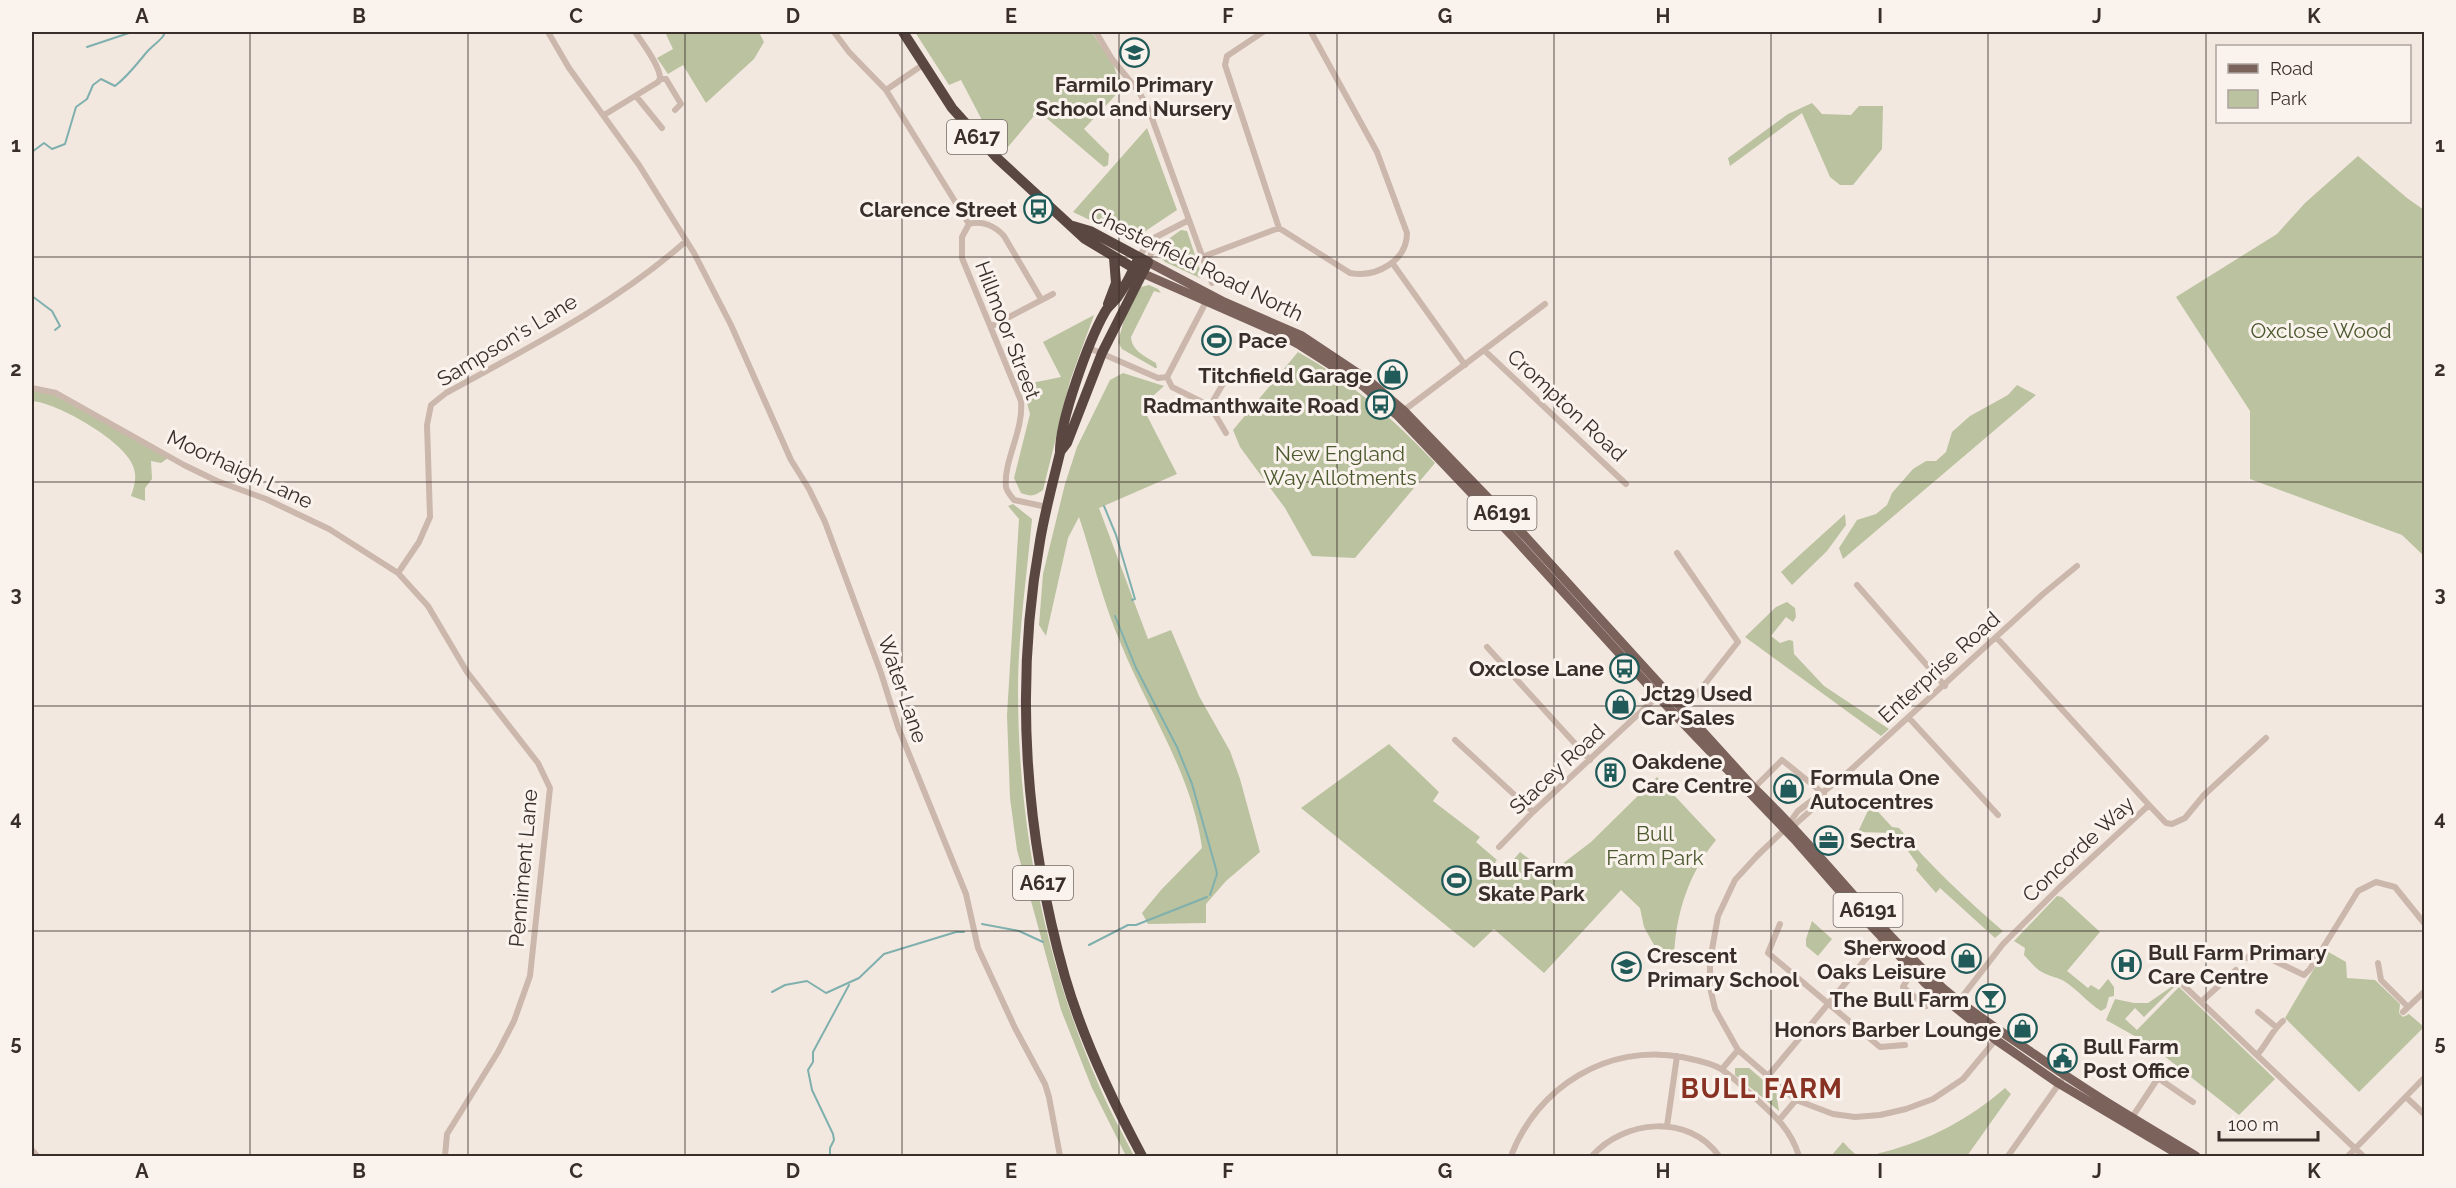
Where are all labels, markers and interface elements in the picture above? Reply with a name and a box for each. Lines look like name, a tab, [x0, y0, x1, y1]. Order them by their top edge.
text: A	[135, 4, 149, 28]
text: B	[352, 4, 366, 28]
text: C	[569, 4, 583, 28]
text: D	[786, 4, 800, 28]
text: E	[1005, 4, 1017, 28]
text: F	[1222, 4, 1234, 28]
text: G	[1438, 4, 1452, 28]
text: H	[1656, 4, 1670, 28]
text: I	[1877, 4, 1883, 28]
text: J	[2092, 4, 2102, 28]
text: K	[2307, 4, 2321, 28]
school or university icon: Farmilo Primary School and Nursery	[1118, 37, 1150, 69]
legend	[2216, 45, 2411, 123]
text: Road	[2270, 58, 2313, 79]
place label: Farmilo Primary School and Nursery	[1035, 72, 1233, 121]
text: Park	[2270, 88, 2307, 109]
road number: A617	[947, 120, 1007, 154]
text: 1	[11, 133, 21, 157]
text: 1	[2435, 133, 2445, 157]
bus stop icon: Clarence Street	[1022, 193, 1054, 225]
place label: Clarence Street	[859, 197, 1017, 222]
street label: Chesterfield Road North	[1087, 202, 1307, 326]
street label: Hillmoor Street	[970, 257, 1046, 403]
street label: Sampson's Lane	[432, 288, 582, 392]
park label: Oxclose Wood	[2250, 318, 2392, 343]
sports icon: Pace	[1201, 324, 1233, 356]
place label: Pace	[1238, 328, 1288, 353]
street label: Crompton Road	[1502, 344, 1632, 466]
text: 2	[10, 357, 22, 381]
text: 2	[2434, 357, 2446, 381]
shop icon: Titchfield Garage	[1377, 359, 1409, 391]
place label: Titchfield Garage	[1198, 363, 1372, 388]
bus stop icon: Radmanthwaite Road	[1364, 389, 1396, 421]
place label: Radmanthwaite Road	[1143, 393, 1359, 418]
street label: Moorhaigh Lane	[163, 424, 317, 514]
park label: New England Way Allotments	[1263, 441, 1417, 490]
road number: A6191	[1468, 496, 1537, 530]
text: 3	[10, 582, 22, 606]
text: 3	[2434, 582, 2446, 606]
street label: Enterprise Road	[1873, 606, 2005, 728]
street label: Water Lane	[873, 632, 933, 746]
bus stop icon: Oxclose Lane	[1609, 652, 1641, 684]
place label: Oxclose Lane	[1469, 656, 1604, 681]
place label: Jct29 Used Car Sales	[1641, 681, 1752, 730]
shop icon: Jct29 Used Car Sales	[1604, 689, 1636, 721]
street label: Stacey Road	[1504, 719, 1610, 819]
place label: Oakdene Care Centre	[1632, 749, 1753, 798]
building icon: Oakdene Care Centre	[1595, 757, 1627, 789]
place label: Formula One Autocentres	[1810, 765, 1940, 814]
shop icon: Formula One Autocentres	[1773, 773, 1805, 805]
street label: Penniment Lane	[504, 788, 542, 948]
street label: Concorde Way	[2017, 791, 2139, 907]
text: 4	[10, 806, 22, 830]
text: 4	[2434, 806, 2446, 830]
park label: Bull Farm Park	[1606, 821, 1704, 870]
office icon: Sectra	[1813, 824, 1845, 856]
place label: Sectra	[1850, 828, 1915, 853]
place label: Bull Farm Skate Park	[1478, 857, 1585, 906]
sports icon: Bull Farm Skate Park	[1441, 865, 1473, 897]
road number: A617	[1013, 866, 1073, 900]
road number: A6191	[1834, 893, 1902, 927]
place label: Sherwood Oaks Leisure	[1817, 935, 1946, 984]
place label: Bull Farm Primary Care Centre	[2148, 940, 2327, 989]
place label: Crescent Primary School	[1647, 943, 1799, 992]
shop icon: Sherwood Oaks Leisure	[1951, 943, 1983, 975]
hospital icon: Bull Farm Primary Care Centre	[2111, 948, 2143, 980]
school or university icon: Crescent Primary School	[1610, 951, 1642, 983]
bar icon: The Bull Farm	[1974, 983, 2006, 1015]
place label: The Bull Farm	[1830, 987, 1969, 1012]
shop icon: Honors Barber Lounge	[2006, 1013, 2038, 1045]
place label: Honors Barber Lounge	[1774, 1017, 2001, 1042]
text: 5	[10, 1031, 22, 1055]
text: 5	[2434, 1031, 2446, 1055]
place label: Bull Farm Post Office	[2083, 1034, 2190, 1083]
public building icon: Bull Farm Post Office	[2046, 1042, 2078, 1074]
district label: BULL FARM	[1681, 1073, 1843, 1104]
scale bar	[2219, 1104, 2318, 1142]
text: 100 m	[2228, 1114, 2279, 1135]
text: A	[135, 1159, 149, 1183]
text: B	[352, 1159, 366, 1183]
text: C	[569, 1159, 583, 1183]
text: D	[786, 1159, 800, 1183]
text: E	[1005, 1159, 1017, 1183]
text: F	[1222, 1159, 1234, 1183]
text: G	[1438, 1159, 1452, 1183]
text: H	[1656, 1159, 1670, 1183]
text: I	[1877, 1159, 1883, 1183]
text: J	[2092, 1159, 2102, 1183]
text: K	[2307, 1159, 2321, 1183]

